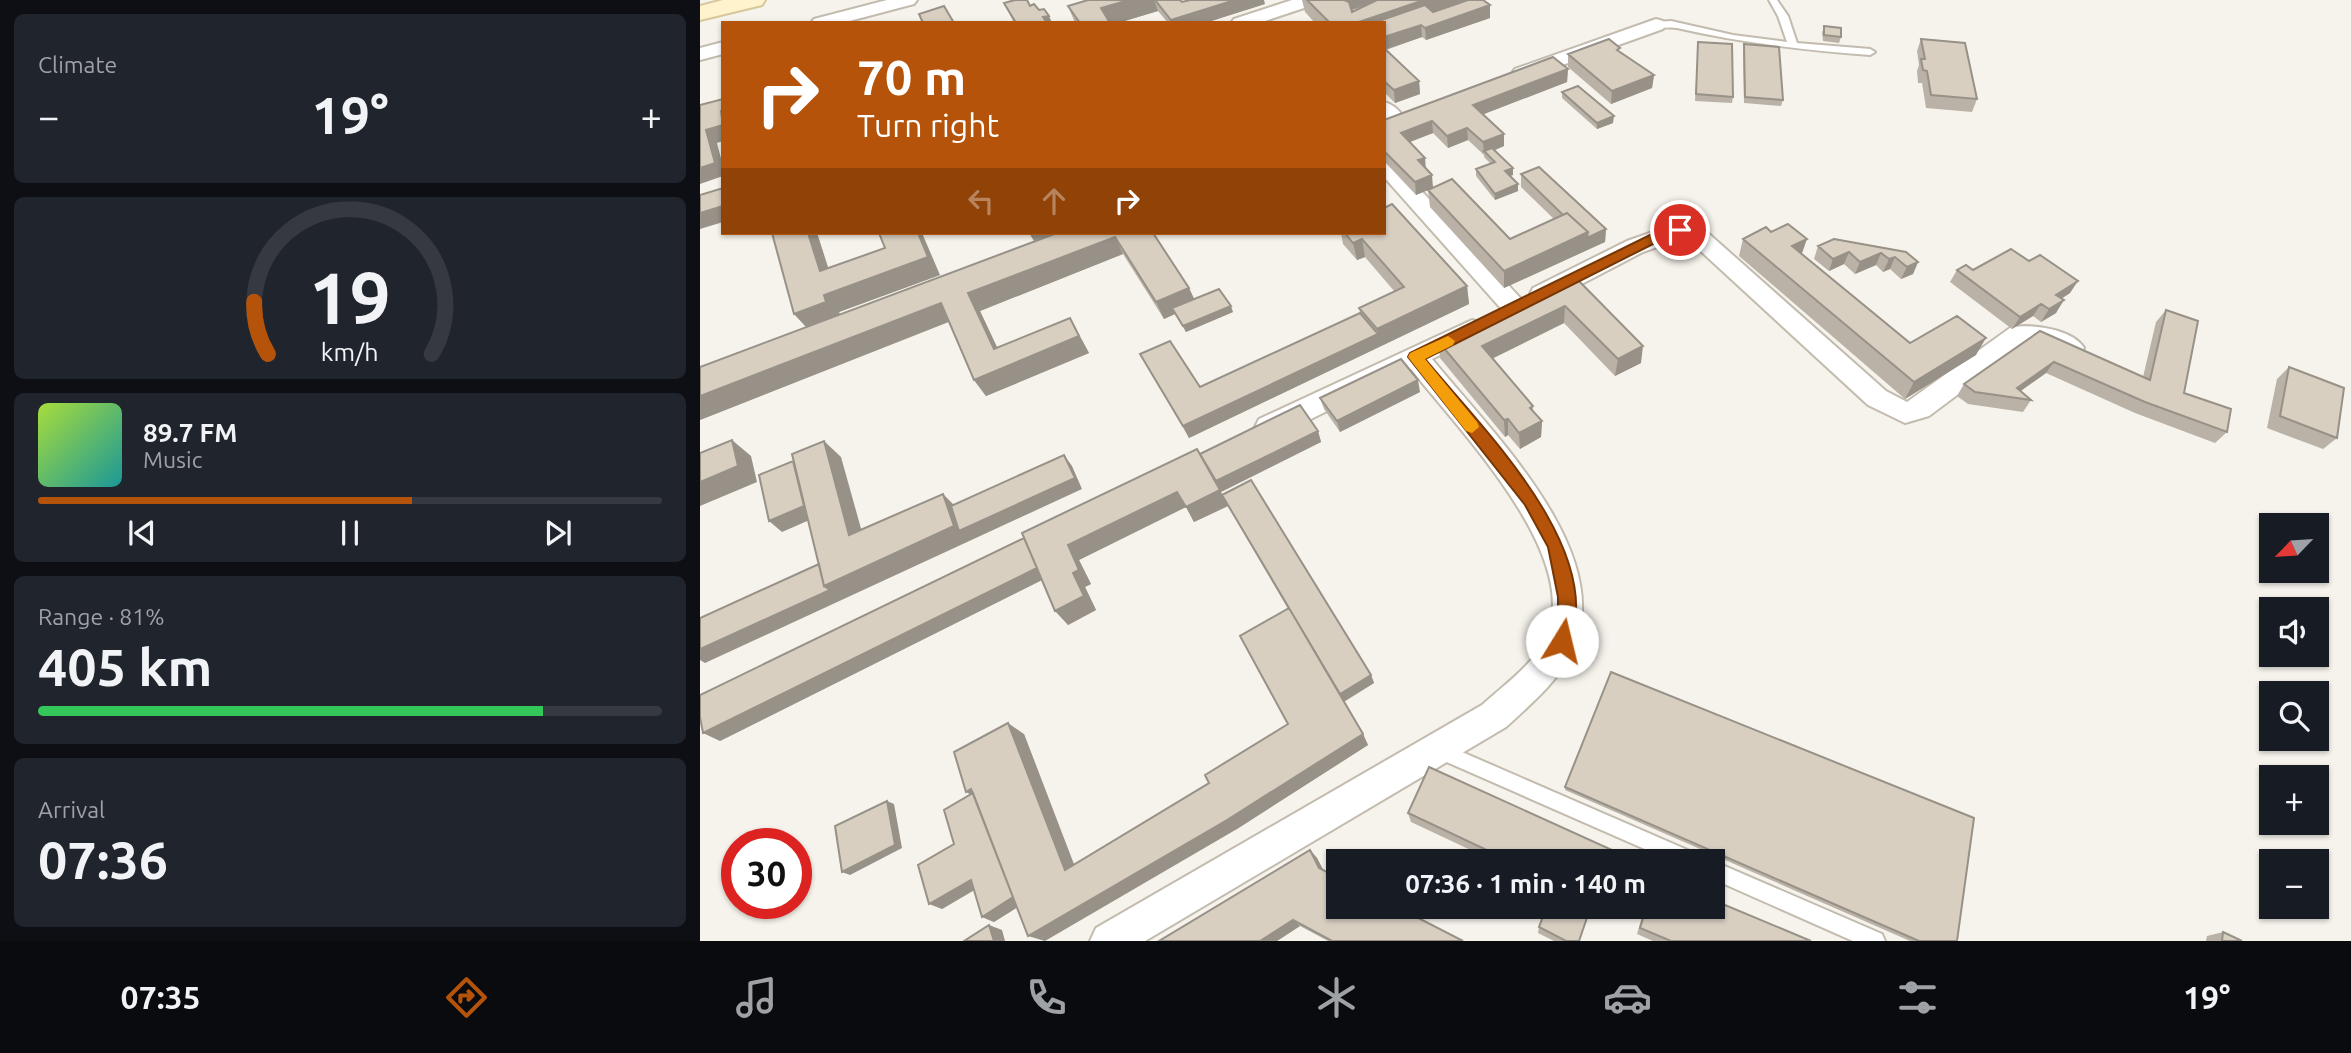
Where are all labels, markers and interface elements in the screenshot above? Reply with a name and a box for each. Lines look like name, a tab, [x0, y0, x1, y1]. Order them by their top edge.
icon: right	[742, 49, 833, 140]
text: 70 m	[857, 49, 966, 104]
text: Climate	[38, 52, 117, 77]
text: 19°	[311, 86, 389, 144]
text: −	[38, 95, 59, 137]
text: +	[641, 95, 662, 137]
text: Turn right	[857, 107, 999, 143]
icon: left	[962, 182, 1000, 220]
icon: ahead	[1035, 182, 1073, 220]
icon: right	[1108, 182, 1146, 220]
pin	[1650, 200, 1710, 260]
icon: arrive	[1661, 211, 1699, 249]
text: 19	[309, 256, 391, 338]
text: km/h	[321, 338, 379, 366]
text: 89.7 FM	[143, 418, 237, 447]
text: Music	[143, 447, 202, 472]
north arrow	[2259, 513, 2329, 583]
map controls	[2259, 513, 2329, 919]
icon: previous	[123, 514, 161, 552]
icon: pause	[331, 514, 369, 552]
icon: next	[539, 514, 577, 552]
button: sound	[2259, 597, 2329, 667]
text: Range · 81%	[38, 604, 165, 629]
position arrow	[1525, 604, 1599, 678]
text: 405 km	[38, 638, 212, 696]
button: search	[2259, 681, 2329, 751]
button: +	[2259, 765, 2329, 835]
text: Arrival	[38, 797, 105, 822]
speed limit sign: 30	[721, 828, 812, 919]
text: 07:36	[38, 831, 168, 889]
button: −	[2259, 849, 2329, 919]
text: 07:36 · 1 min · 140 m	[1405, 869, 1646, 898]
icon: directions	[442, 973, 491, 1022]
icon: music	[732, 973, 781, 1022]
icon: phone	[1022, 973, 1071, 1022]
icon: climate	[1312, 973, 1361, 1022]
icon: car	[1603, 973, 1652, 1022]
icon: filters	[1893, 973, 1942, 1022]
text: 07:35	[121, 979, 201, 1015]
text: 19°	[2183, 979, 2230, 1015]

